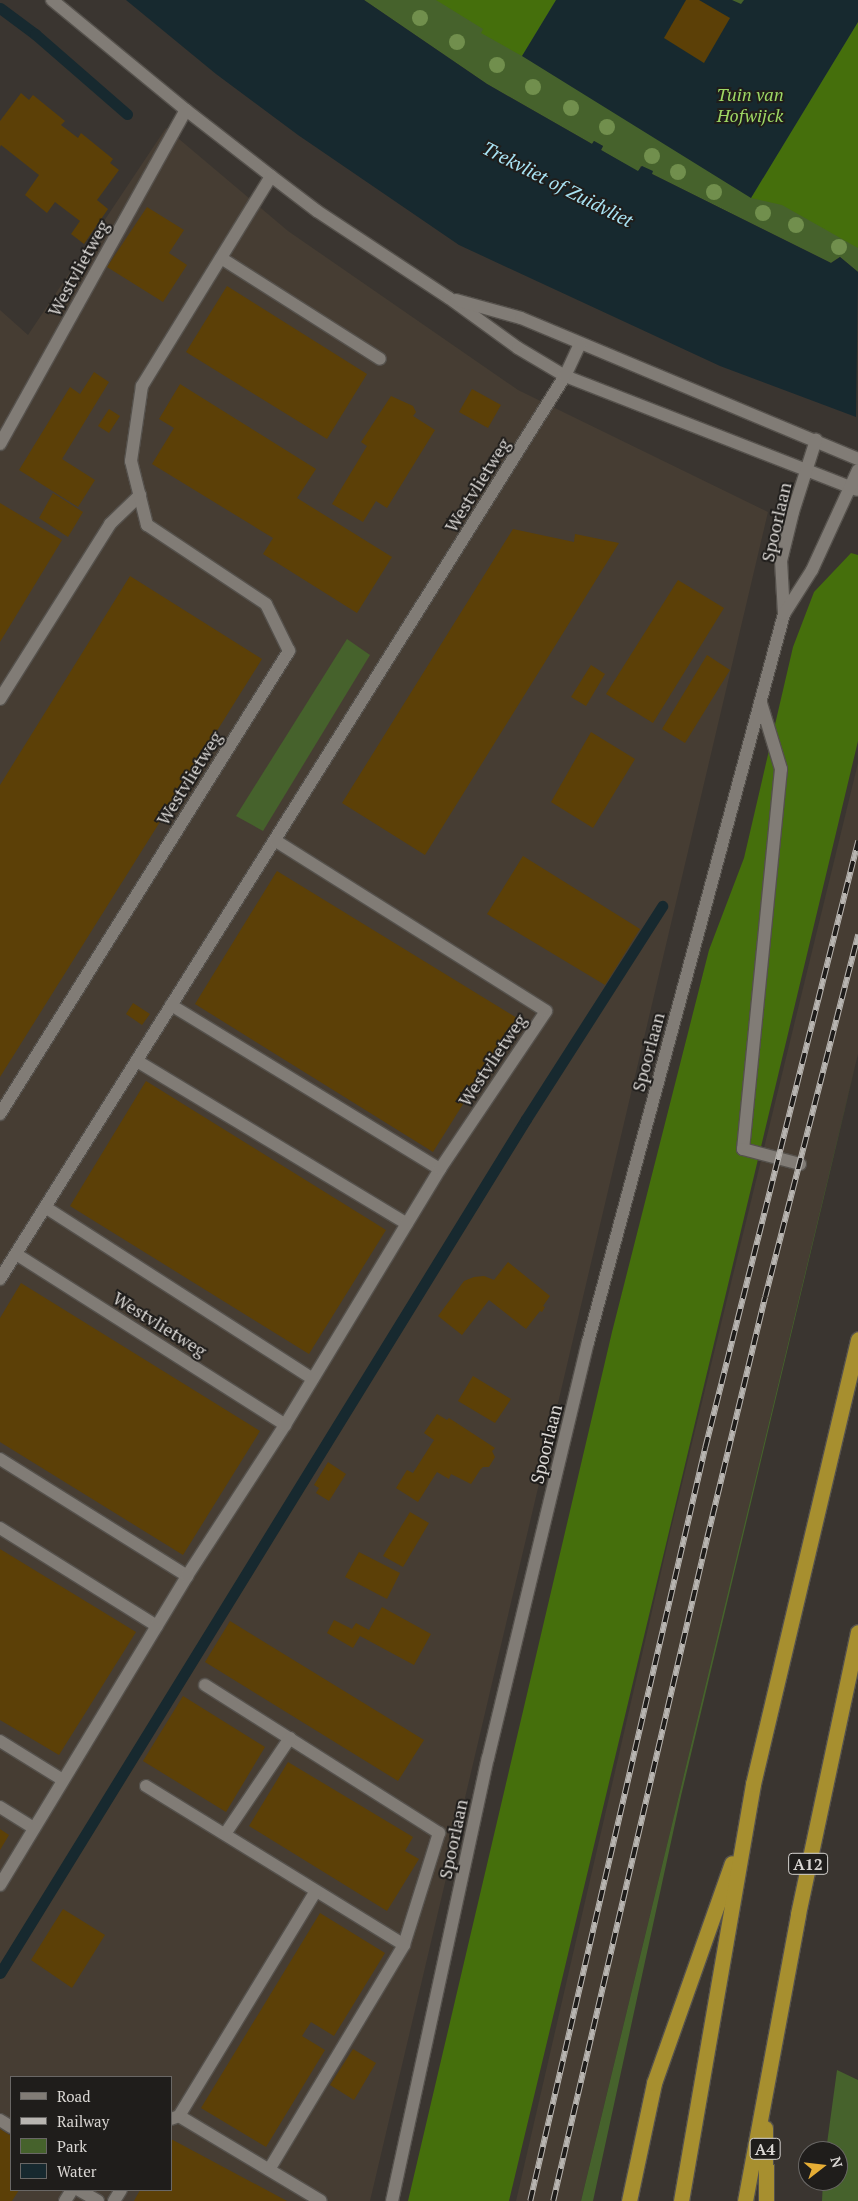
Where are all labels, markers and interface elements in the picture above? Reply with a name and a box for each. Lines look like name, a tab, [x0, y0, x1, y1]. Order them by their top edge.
park label: Tuin van Hofwijck	[716, 84, 784, 126]
water label: Trekvliet of Zuidvliet	[479, 136, 637, 232]
street label: Westvlietweg	[43, 216, 113, 320]
street label: Westvlietweg	[440, 434, 514, 536]
street label: Spoorlaan	[756, 480, 796, 564]
street label: Westvlietweg	[152, 727, 226, 829]
street label: Westvlietweg	[453, 1010, 531, 1110]
street label: Spoorlaan	[627, 1010, 669, 1094]
street label: Westvlietweg	[109, 1287, 211, 1361]
street label: Spoorlaan	[526, 1402, 566, 1486]
street label: Spoorlaan	[434, 1797, 472, 1881]
road number: A12	[788, 1850, 828, 1878]
legend	[10, 2076, 172, 2191]
text: Road	[57, 2086, 90, 2106]
text: Railway	[57, 2111, 109, 2131]
text: Park	[57, 2136, 87, 2156]
road number: A4	[749, 2136, 781, 2162]
north arrow	[798, 2141, 848, 2191]
text: N	[826, 2154, 848, 2170]
text: Water	[57, 2161, 96, 2181]

